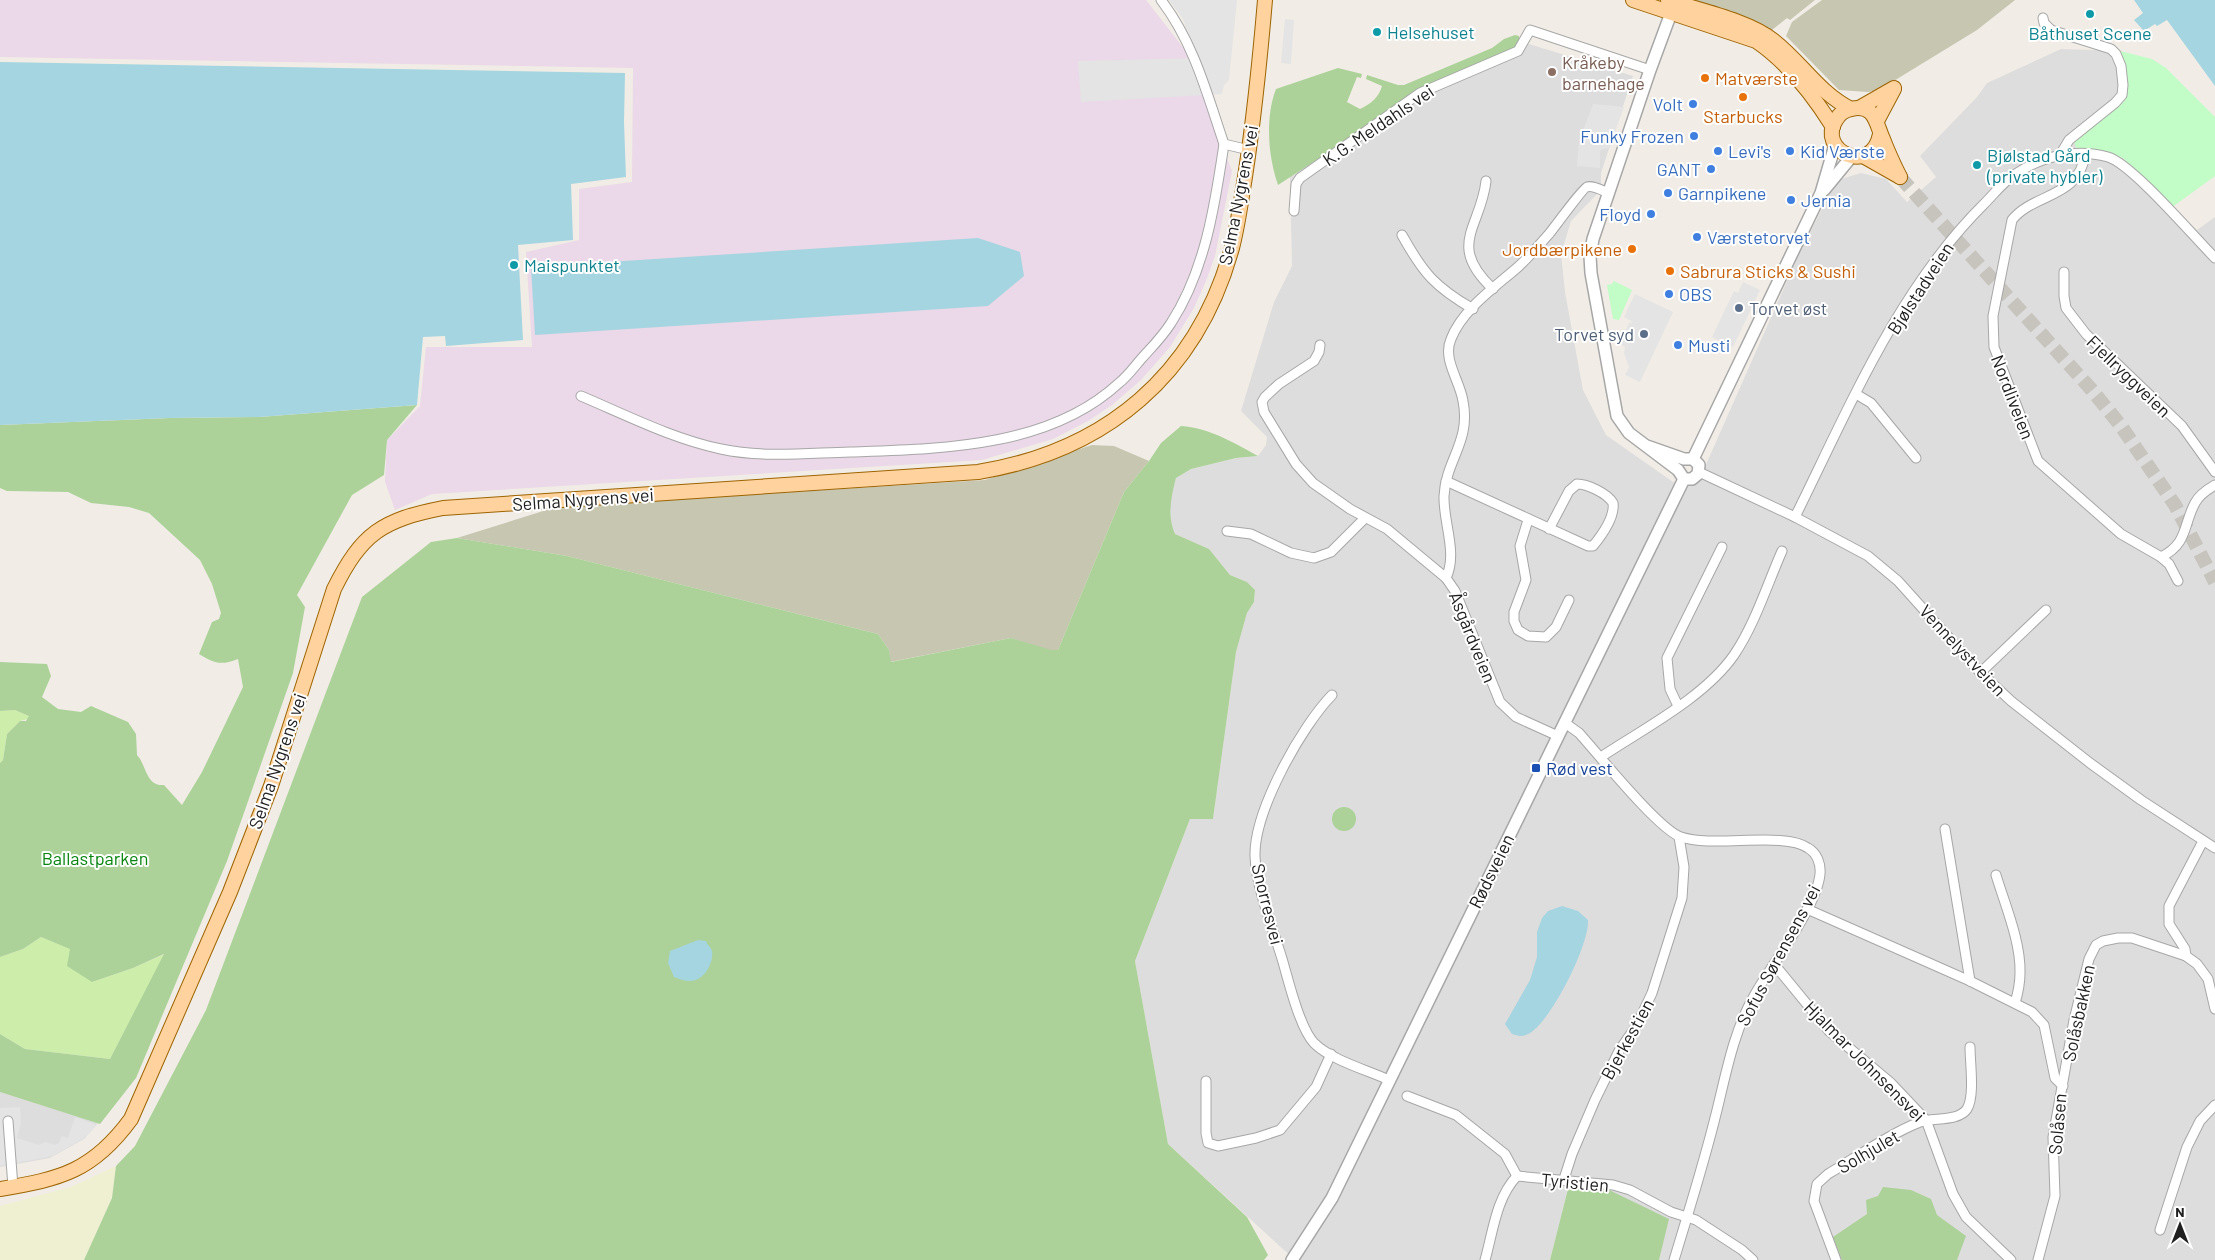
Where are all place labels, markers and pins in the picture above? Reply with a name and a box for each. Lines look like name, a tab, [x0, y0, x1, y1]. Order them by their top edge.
marker: Båthuset Scene	[2084, 8, 2096, 20]
place label: Helsehuset	[1387, 21, 1475, 43]
place label: Båthuset Scene	[2028, 22, 2152, 44]
marker: Helsehuset	[1371, 26, 1383, 38]
place label: Kråkeby barnehage	[1562, 51, 1645, 94]
marker: Kråkeby barnehage	[1546, 66, 1558, 78]
place label: Matværste	[1715, 67, 1798, 89]
marker: Matværste	[1699, 72, 1711, 84]
marker: Starbucks	[1737, 91, 1749, 103]
place label: Volt	[1653, 93, 1683, 115]
marker: Volt	[1687, 98, 1699, 110]
place label: Starbucks	[1703, 105, 1783, 127]
place label: Funky Frozen	[1580, 125, 1684, 147]
marker: Funky Frozen	[1688, 130, 1700, 142]
place label: Levi's	[1728, 140, 1771, 162]
place label: Kid Værste	[1800, 140, 1885, 162]
place label: Bjølstad Gård (private hybler)	[1986, 144, 2103, 187]
marker: Levi's	[1712, 145, 1724, 157]
marker: Kid Værste	[1784, 145, 1796, 157]
place label: GANT	[1657, 158, 1701, 180]
marker: Bjølstad Gård (private hybler)	[1971, 159, 1983, 171]
marker: GANT	[1705, 163, 1717, 175]
place label: Garnpikene	[1678, 182, 1766, 204]
marker: Garnpikene	[1662, 187, 1674, 199]
place label: Jernia	[1801, 189, 1851, 211]
marker: Jernia	[1785, 194, 1797, 206]
place label: Floyd	[1599, 203, 1641, 225]
marker: Floyd	[1645, 208, 1657, 220]
place label: Værstetorvet	[1707, 226, 1810, 248]
marker: Værstetorvet	[1691, 231, 1703, 243]
place label: Jordbærpikene	[1502, 238, 1622, 260]
marker: Jordbærpikene	[1626, 243, 1638, 255]
place label: Maispunktet	[524, 254, 620, 276]
marker: Maispunktet	[508, 259, 520, 271]
place label: Sabrura Sticks & Sushi	[1680, 260, 1856, 282]
marker: Sabrura Sticks & Sushi	[1664, 265, 1676, 277]
place label: OBS	[1679, 283, 1712, 305]
marker: OBS	[1663, 288, 1675, 300]
place label: Torvet øst	[1749, 297, 1827, 319]
marker: Torvet øst	[1733, 302, 1745, 314]
place label: Torvet syd	[1554, 323, 1634, 345]
marker: Torvet syd	[1638, 328, 1650, 340]
place label: Musti	[1688, 334, 1730, 356]
marker: Musti	[1672, 339, 1684, 351]
place label: Rød vest	[1546, 757, 1613, 779]
marker: Rød vest	[1530, 762, 1542, 774]

